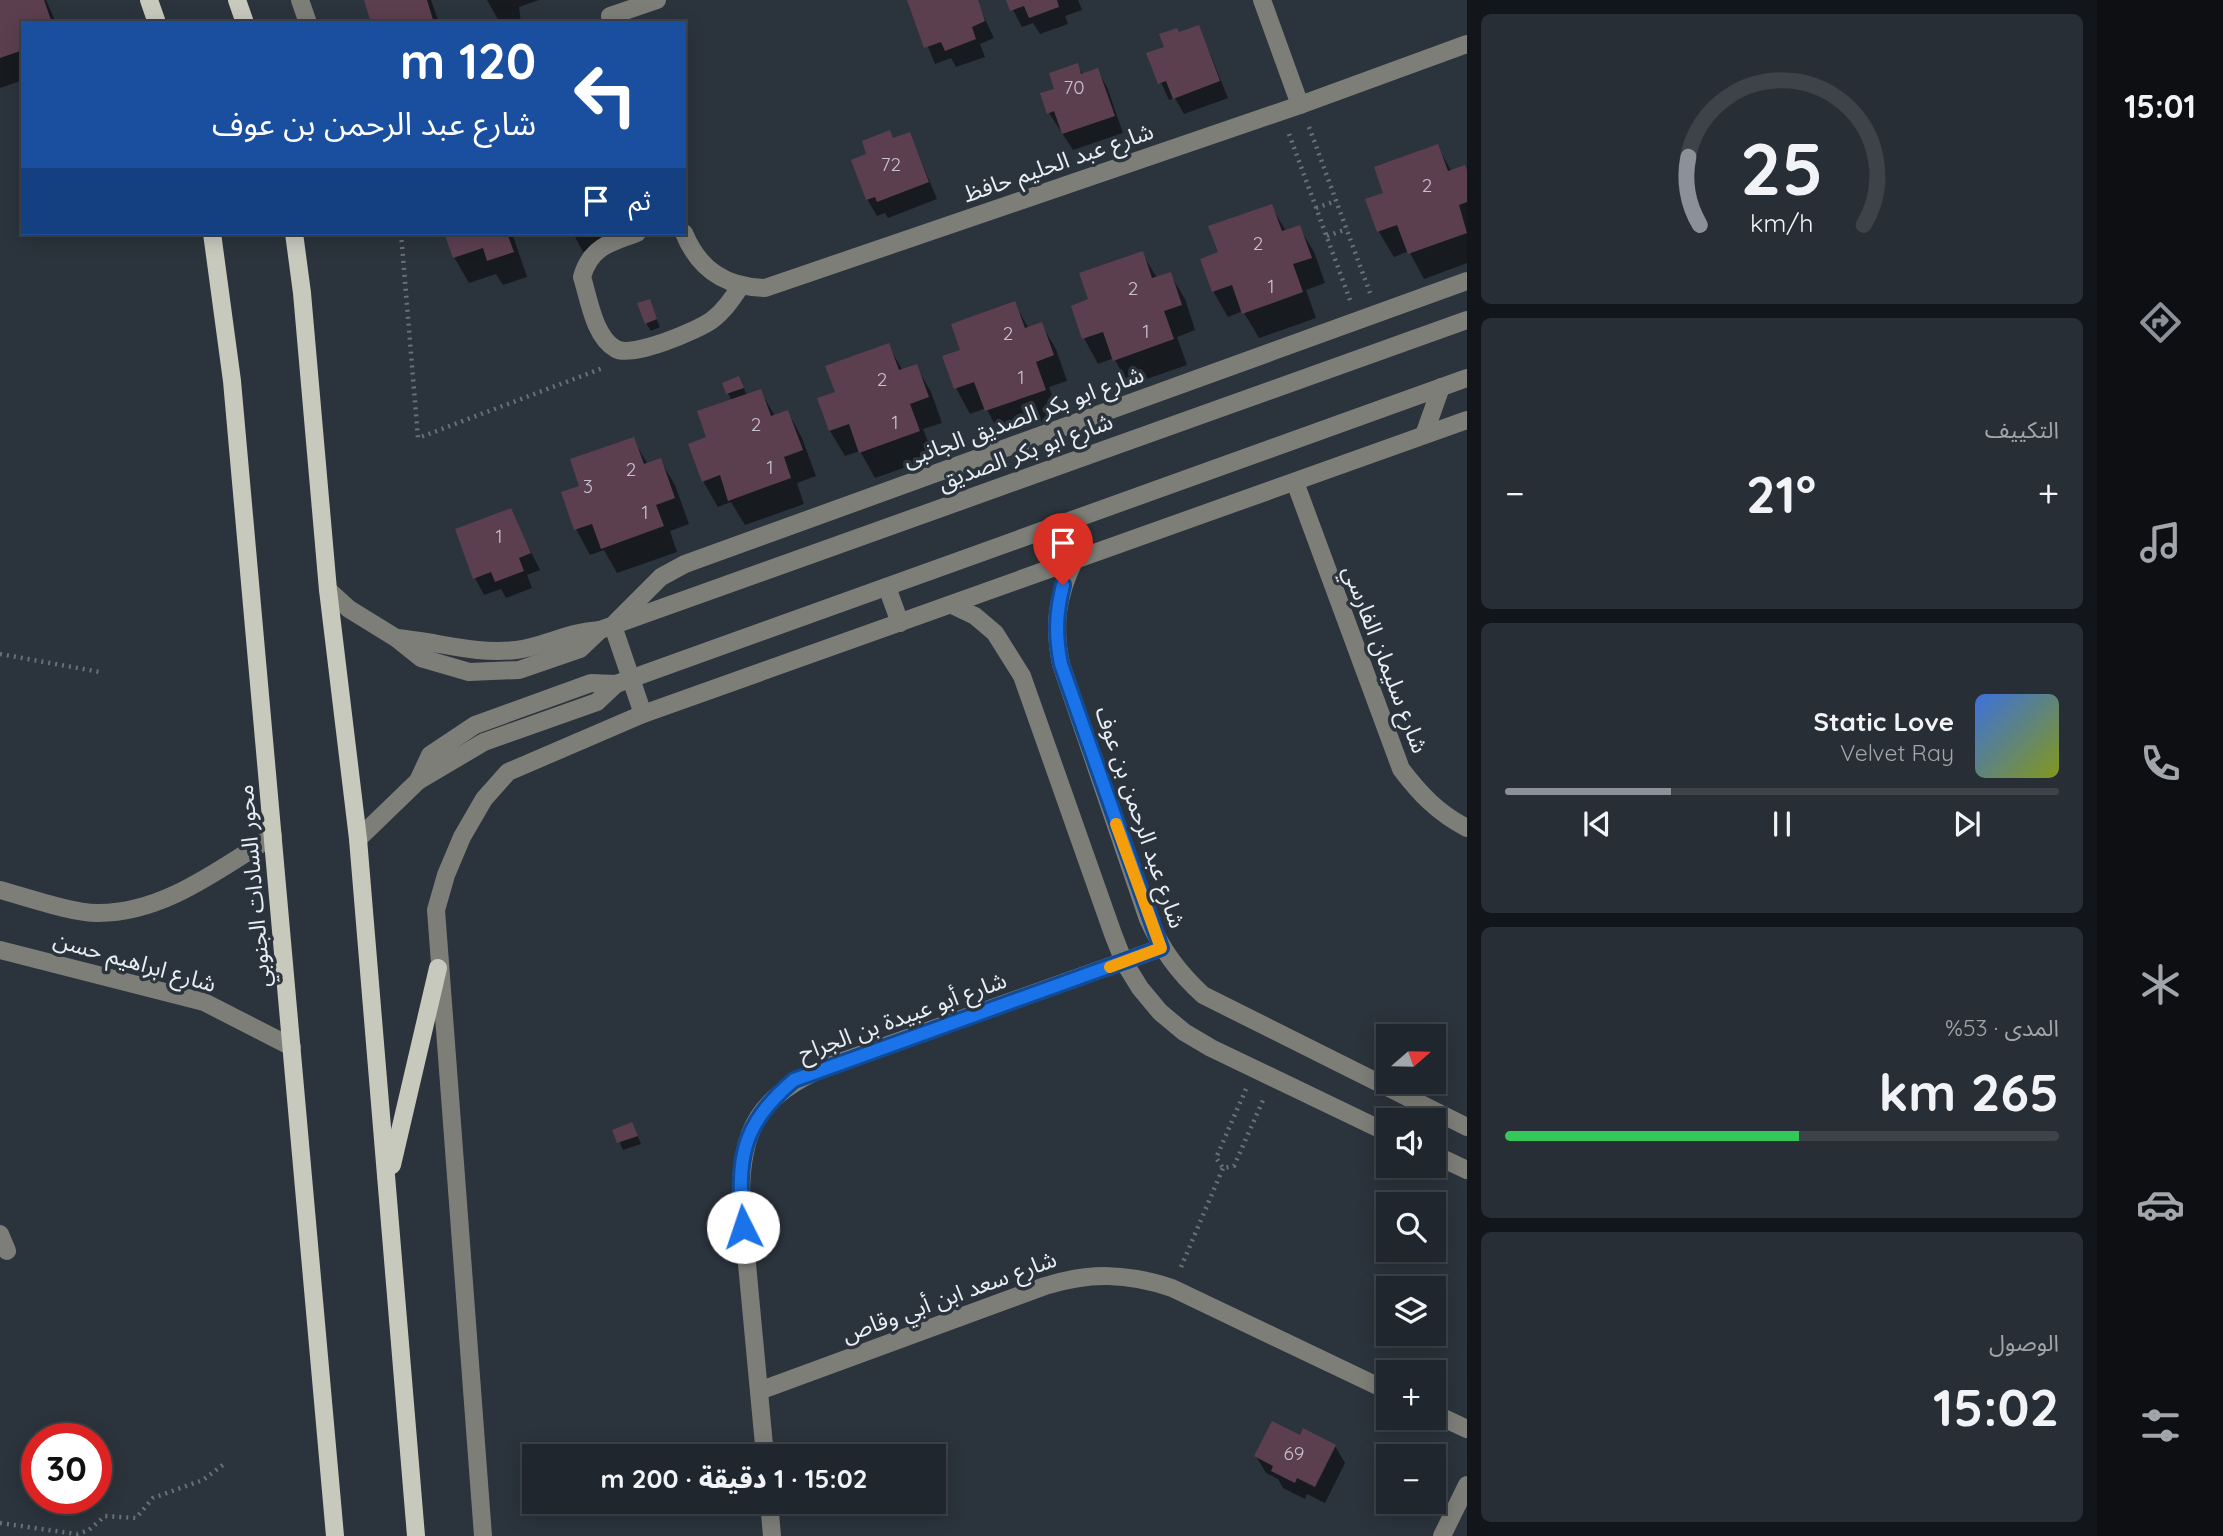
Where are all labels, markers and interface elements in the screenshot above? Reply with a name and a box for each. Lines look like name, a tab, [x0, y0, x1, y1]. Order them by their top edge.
text: 120 m	[400, 30, 536, 91]
icon: left	[560, 49, 651, 140]
house number: 70	[1063, 75, 1085, 99]
text: 15:01	[2124, 86, 2196, 126]
text: شارع عبد الرحمن بن عوف	[212, 103, 536, 143]
street label: شارع عبد الحليم حافظ	[959, 116, 1158, 211]
text: 25	[1740, 123, 1824, 214]
house number: 72	[881, 152, 901, 176]
house number: 2	[1422, 173, 1432, 197]
icon: arrive	[577, 182, 615, 220]
text: ثم	[629, 184, 651, 217]
text: km/h	[1750, 207, 1814, 238]
house number: 2	[1253, 231, 1263, 255]
house number: 1	[1267, 274, 1275, 298]
house number: 2	[1128, 276, 1138, 300]
icon: directions	[2136, 298, 2185, 347]
house number: 1	[1142, 319, 1150, 343]
house number: 2	[1003, 321, 1013, 345]
street label: شارع ابو بكر الصديق الجانبى	[899, 360, 1147, 472]
house number: 1	[1017, 365, 1025, 389]
house number: 2	[877, 367, 887, 391]
street label: شارع ابو بكر الصديق	[934, 407, 1116, 495]
house number: 1	[891, 410, 899, 434]
house number: 2	[751, 412, 761, 436]
text: التكييف	[1985, 415, 2059, 444]
house number: 1	[766, 455, 774, 479]
house number: 2	[626, 457, 636, 481]
text: 21°	[1746, 461, 1816, 526]
text: −	[1505, 469, 1525, 517]
text: +	[2038, 469, 2059, 517]
house number: 3	[583, 474, 593, 498]
house number: 1	[641, 500, 649, 524]
pin	[1033, 513, 1093, 585]
icon: music	[2136, 518, 2185, 567]
house number: 1	[495, 524, 503, 548]
icon: arrive	[1044, 524, 1082, 562]
street label: شارع سليمان الفارسي	[1334, 561, 1435, 758]
street label: شارع عبد الرحمن بن عوف	[1087, 702, 1193, 933]
text: Static Love	[1813, 705, 1954, 738]
text: Velvet Ray	[1840, 738, 1954, 767]
icon: phone	[2136, 739, 2185, 788]
street label: محور السادات الجنوبي	[230, 783, 280, 989]
icon: previous	[1578, 805, 1616, 843]
icon: pause	[1763, 805, 1801, 843]
icon: next	[1948, 805, 1986, 843]
street label: شارع ابراهيم حسن	[50, 924, 220, 1001]
icon: climate	[2136, 960, 2185, 1009]
street label: شارع أبو عبيدة بن الجراح	[794, 965, 1011, 1070]
text: المدى · 53%	[1945, 1013, 2059, 1042]
north arrow	[1376, 1024, 1446, 1094]
map controls	[1376, 1024, 1446, 1514]
text: 265 km	[1879, 1059, 2059, 1124]
button: sound	[1376, 1108, 1446, 1178]
icon: car	[2136, 1180, 2185, 1229]
position arrow	[706, 1190, 780, 1264]
button: search	[1376, 1192, 1446, 1262]
street label: شارع سعد ابن أبي وقاص	[838, 1244, 1062, 1351]
button: layers	[1376, 1276, 1446, 1346]
text: الوصول	[1989, 1328, 2059, 1357]
button: +	[1376, 1360, 1446, 1430]
text: 15:02	[1933, 1374, 2059, 1439]
icon: filters	[2136, 1401, 2185, 1450]
speed limit sign: 30	[21, 1423, 112, 1514]
house number: 69	[1284, 1441, 1304, 1465]
button: −	[1376, 1444, 1446, 1514]
text: 15:02 · 1 دقيقة · 200 m	[601, 1462, 867, 1495]

